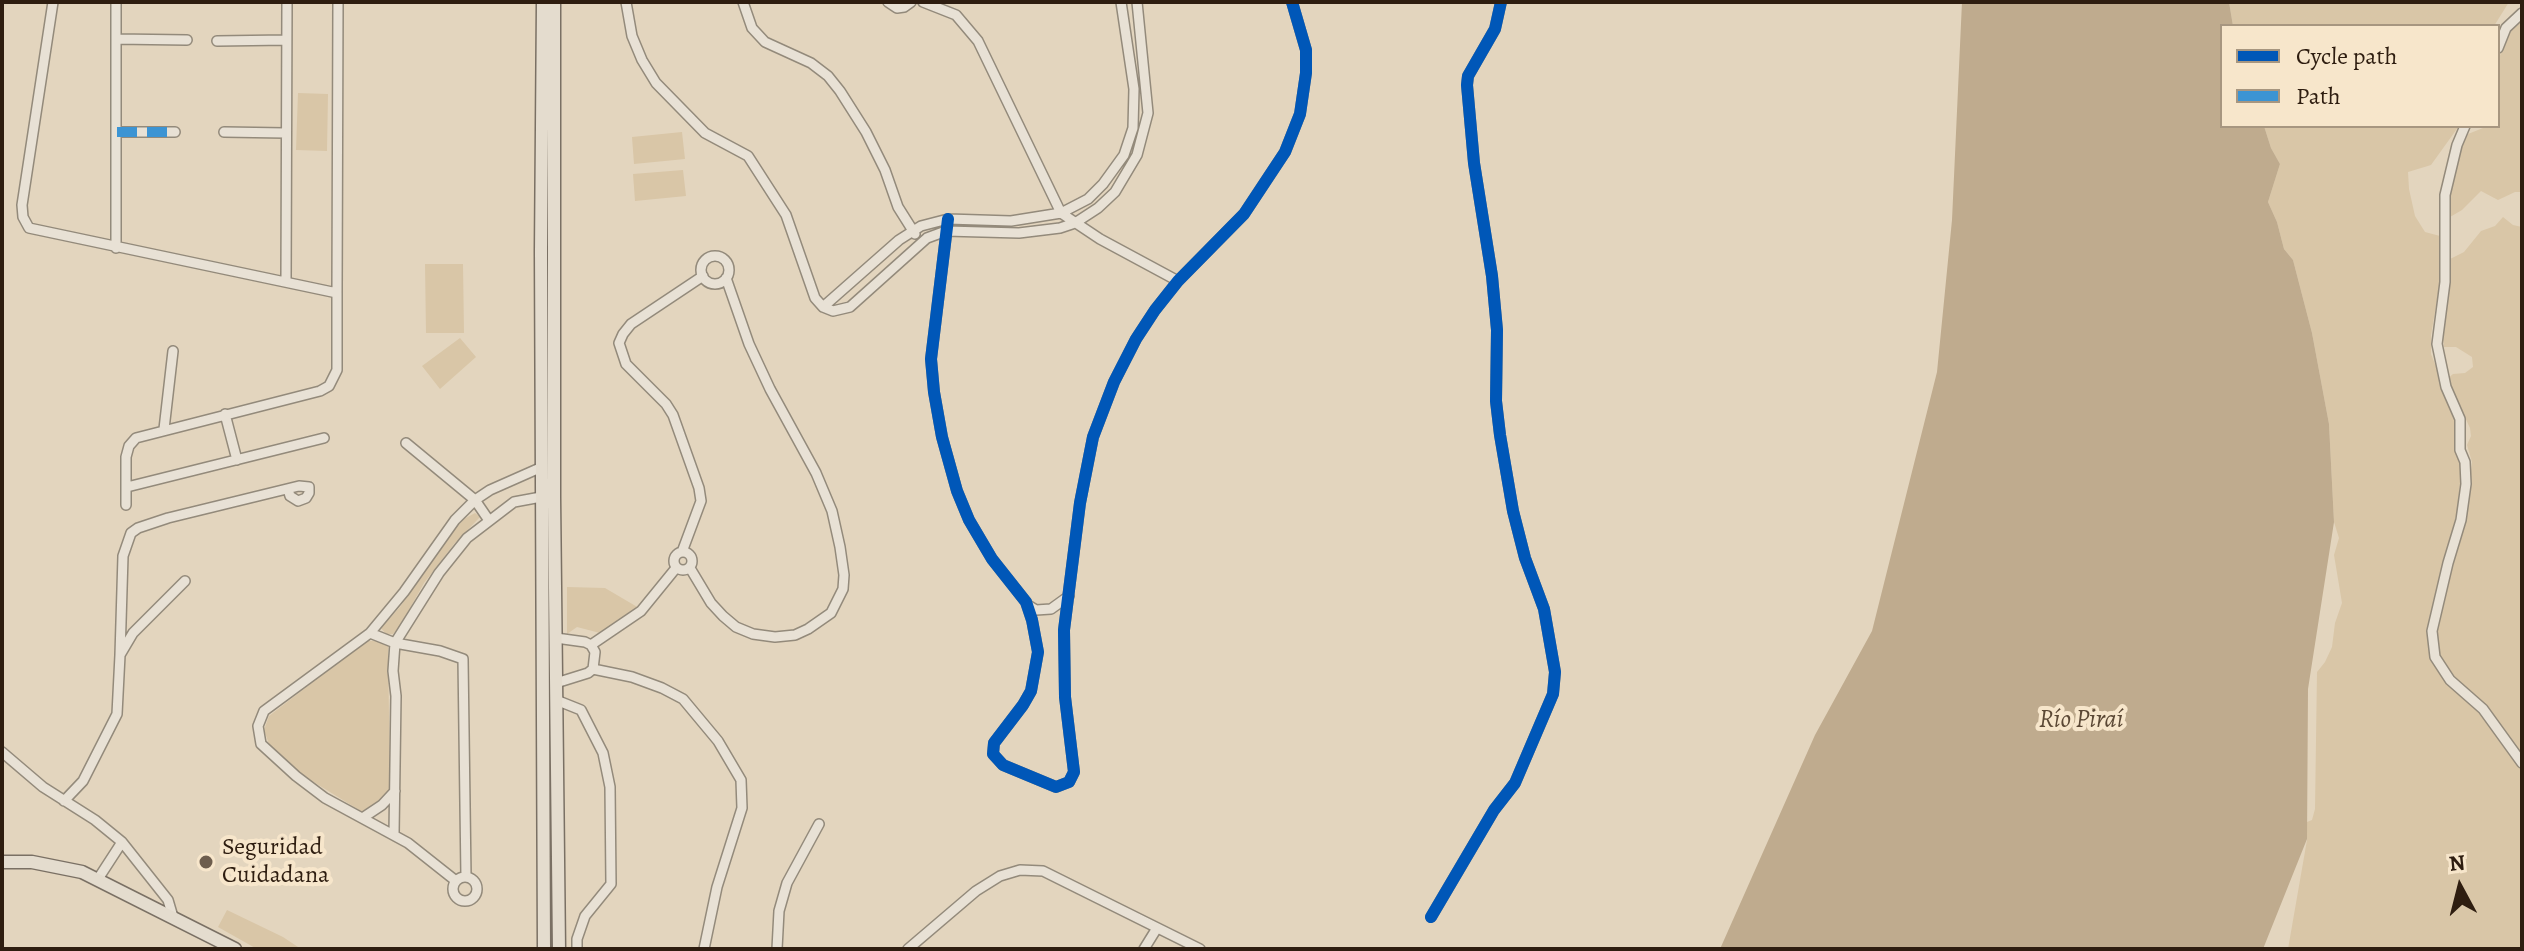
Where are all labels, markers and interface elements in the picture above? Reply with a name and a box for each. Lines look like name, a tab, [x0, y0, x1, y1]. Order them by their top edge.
legend	[2220, 24, 2500, 128]
text: Cycle path	[2296, 40, 2397, 72]
text: Path	[2296, 80, 2341, 112]
water label: Río Piraí	[2039, 705, 2123, 737]
place label: Seguridad Cuidadana	[222, 834, 329, 890]
north arrow	[2420, 847, 2500, 927]
text: N	[2447, 847, 2467, 879]
marker: Seguridad Cuidadana	[197, 853, 215, 871]

